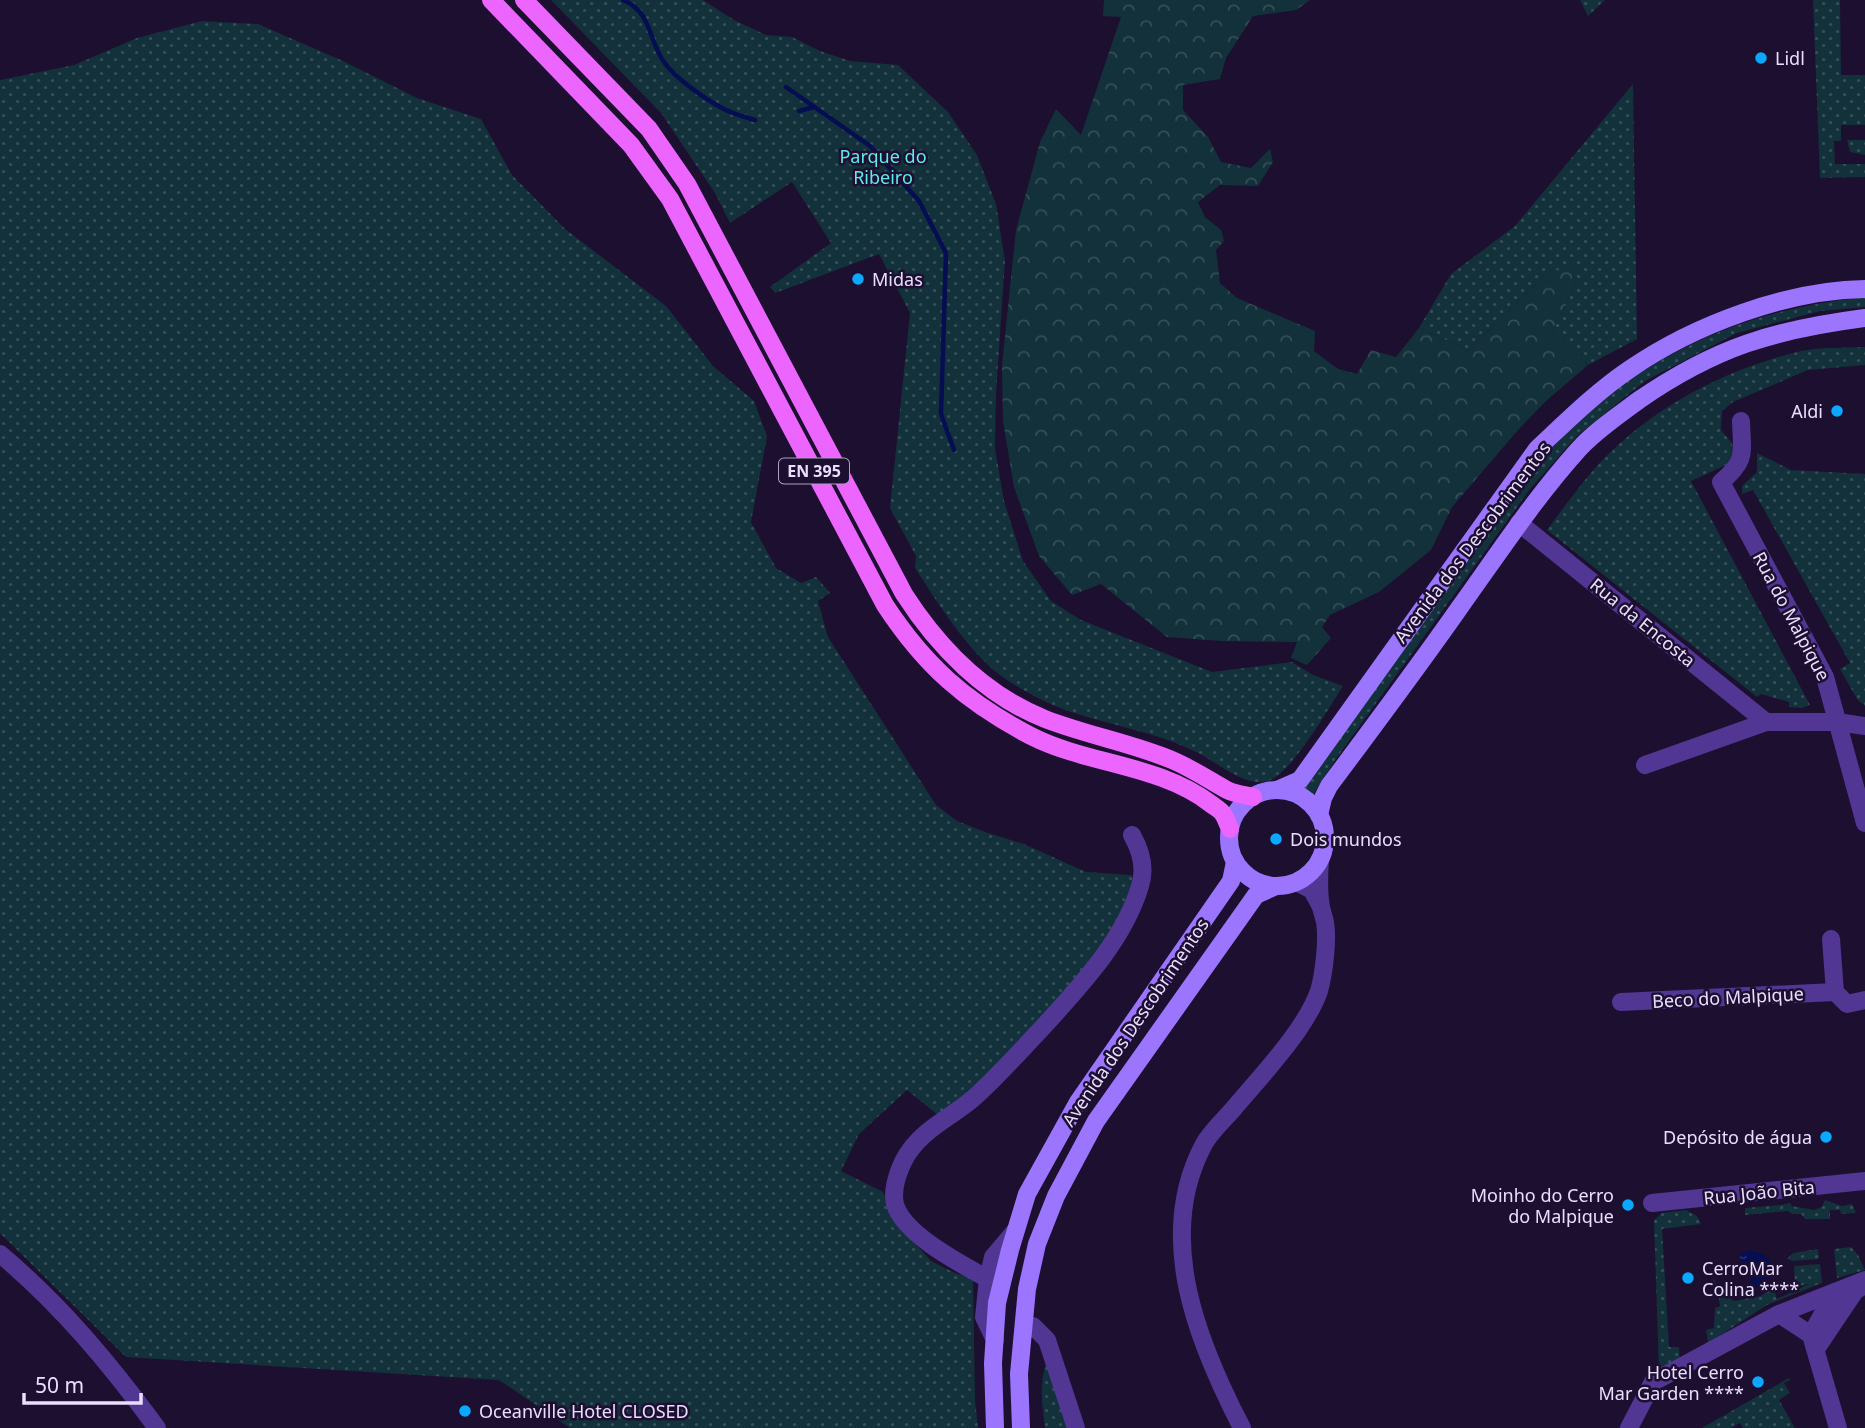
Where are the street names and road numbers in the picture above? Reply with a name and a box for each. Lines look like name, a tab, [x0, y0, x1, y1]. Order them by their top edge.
street label: Avenida dos Descobrimentos	[1388, 436, 1556, 648]
road number: EN 395	[779, 458, 849, 484]
street label: Rua do Malpique	[1748, 547, 1836, 685]
street label: Rua da Encosta	[1585, 572, 1701, 672]
street label: Avenida dos Descobrimentos	[1056, 913, 1214, 1131]
street label: Beco do Malpique	[1652, 981, 1804, 1013]
street label: Rua João Bita	[1702, 1174, 1816, 1210]

